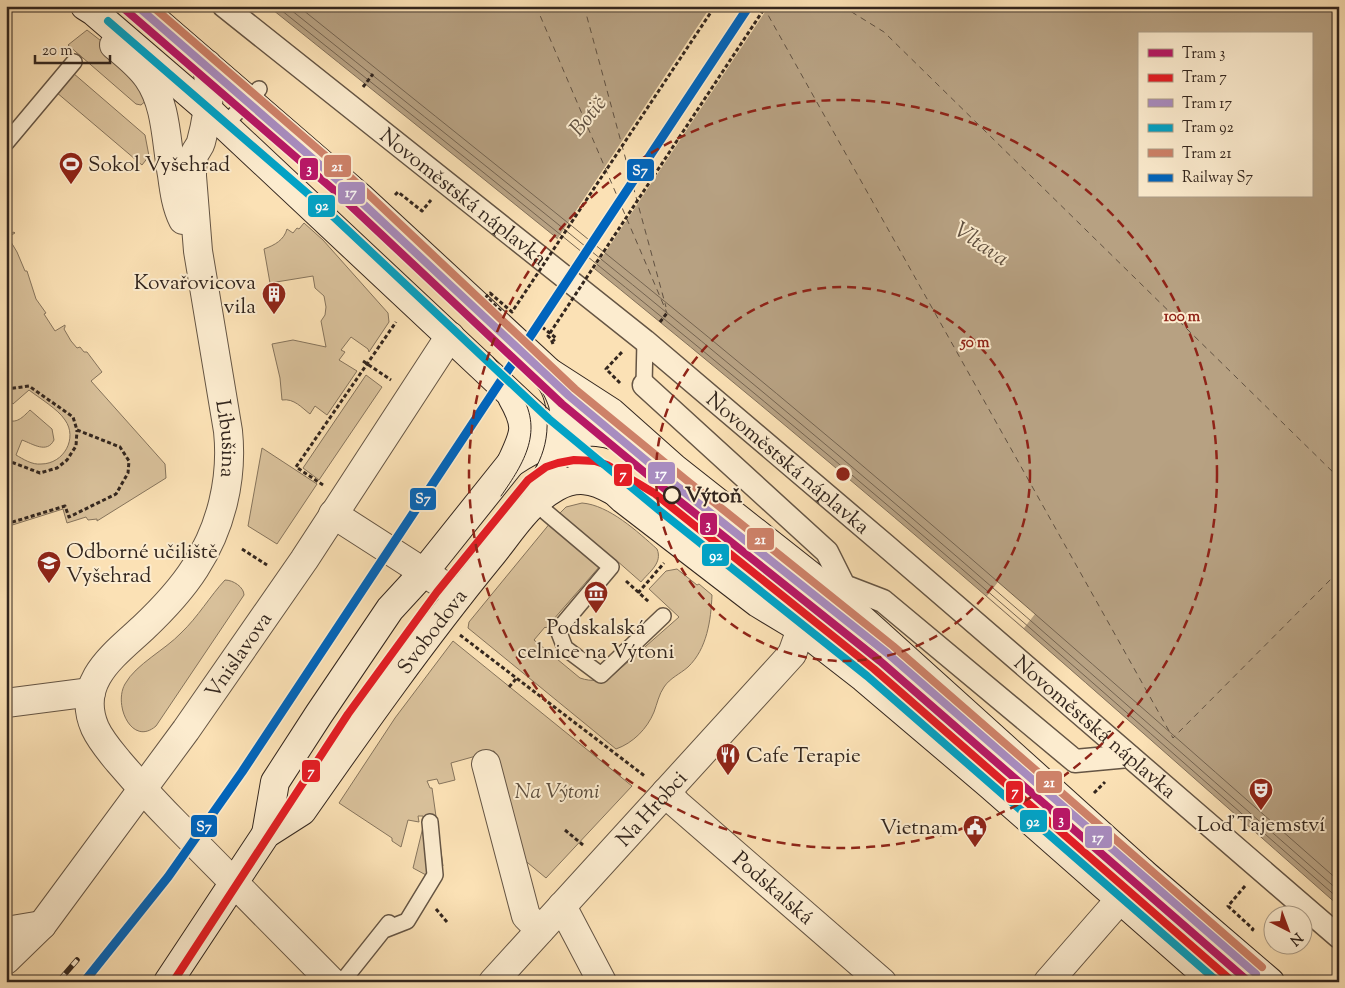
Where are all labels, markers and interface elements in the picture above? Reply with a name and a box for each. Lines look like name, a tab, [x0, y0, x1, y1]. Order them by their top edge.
scale bar	[35, 32, 110, 64]
legend	[1138, 32, 1312, 198]
text: 20 m	[42, 41, 73, 62]
text: Tram 3	[1182, 44, 1225, 65]
text: Tram 7	[1182, 68, 1227, 89]
water label: Botič	[563, 90, 616, 144]
text: Tram 17	[1182, 94, 1232, 115]
text: Tram 92	[1182, 118, 1234, 139]
street label: Novoměstská náplavka	[372, 122, 552, 274]
text: Tram 21	[1182, 144, 1232, 165]
sports icon: Sokol Vyšehrad	[58, 151, 84, 185]
place label: Sokol Vyšehrad	[88, 151, 230, 181]
line badge: 21	[323, 154, 352, 178]
line badge: 3	[299, 157, 319, 181]
text: 21	[331, 158, 343, 178]
line badge: S7	[626, 158, 655, 182]
text: 3	[306, 160, 312, 180]
text: S7	[632, 162, 649, 182]
text: Railway S7	[1182, 168, 1254, 189]
line badge: 17	[337, 181, 366, 205]
text: 17	[345, 184, 358, 204]
line badge: 92	[307, 194, 336, 218]
text: 92	[315, 197, 329, 217]
water label: Vltava	[946, 215, 1014, 276]
place label: Kovařovicova vila	[134, 269, 256, 323]
building icon: Kovařovicova vila	[261, 281, 287, 315]
text: 100 m	[1164, 307, 1201, 328]
text: 50 m	[960, 333, 990, 354]
street label: Novoměstská náplavka	[699, 386, 875, 543]
street label: Libušina	[206, 398, 242, 479]
line badge: 17	[647, 461, 676, 485]
line badge: 7	[613, 463, 633, 487]
text: 17	[655, 465, 668, 485]
centre of rings	[834, 465, 852, 483]
text: 7	[619, 466, 627, 486]
place label: Výtoň	[685, 482, 743, 512]
marker: Výtoň	[663, 486, 681, 504]
line badge: S7	[409, 487, 437, 511]
text: S7	[415, 490, 432, 510]
line badge: 3	[699, 512, 718, 536]
text: 3	[705, 516, 711, 536]
line badge: 21	[746, 527, 775, 551]
text: 21	[754, 531, 766, 551]
place label: Odborné učiliště Vyšehrad	[66, 538, 218, 592]
line badge: 92	[701, 543, 730, 567]
text: 92	[709, 547, 723, 567]
school or university icon: Odborné učiliště Vyšehrad	[36, 550, 62, 584]
museum icon: Podskalská celnice na Výtoni	[583, 580, 609, 614]
street label: Svobodova	[391, 583, 476, 681]
street label: Vnislavova	[199, 606, 281, 706]
place label: Podskalská celnice na Výtoni	[518, 614, 674, 668]
street label: Novoměstská náplavka	[1006, 649, 1182, 807]
restaurant icon: Cafe Terapie	[715, 742, 741, 776]
place label: Cafe Terapie	[746, 742, 861, 772]
line badge: 7	[301, 759, 321, 783]
text: 7	[307, 763, 315, 783]
street label: Na Hrobci	[610, 765, 695, 854]
line badge: 21	[1035, 770, 1063, 794]
text: 21	[1043, 774, 1055, 794]
theatre icon: Loď Tajemství	[1248, 777, 1274, 811]
park label: Na Výtoni	[514, 778, 600, 808]
line badge: 7	[1005, 780, 1024, 804]
text: 7	[1011, 783, 1019, 803]
line badge: 3	[1052, 807, 1071, 831]
line badge: 92	[1019, 809, 1048, 833]
text: 3	[1058, 811, 1064, 831]
place label: Loď Tajemství	[1197, 811, 1325, 841]
text: 92	[1026, 813, 1040, 833]
line badge: S7	[190, 814, 218, 838]
place label: Vietnam	[880, 814, 958, 844]
public building icon: Vietnam	[962, 814, 988, 848]
text: S7	[196, 818, 213, 838]
line badge: 17	[1084, 825, 1113, 849]
text: 17	[1092, 829, 1105, 849]
street label: Podskalská	[725, 845, 820, 933]
north arrow	[1262, 906, 1312, 956]
text: N	[1285, 927, 1306, 949]

